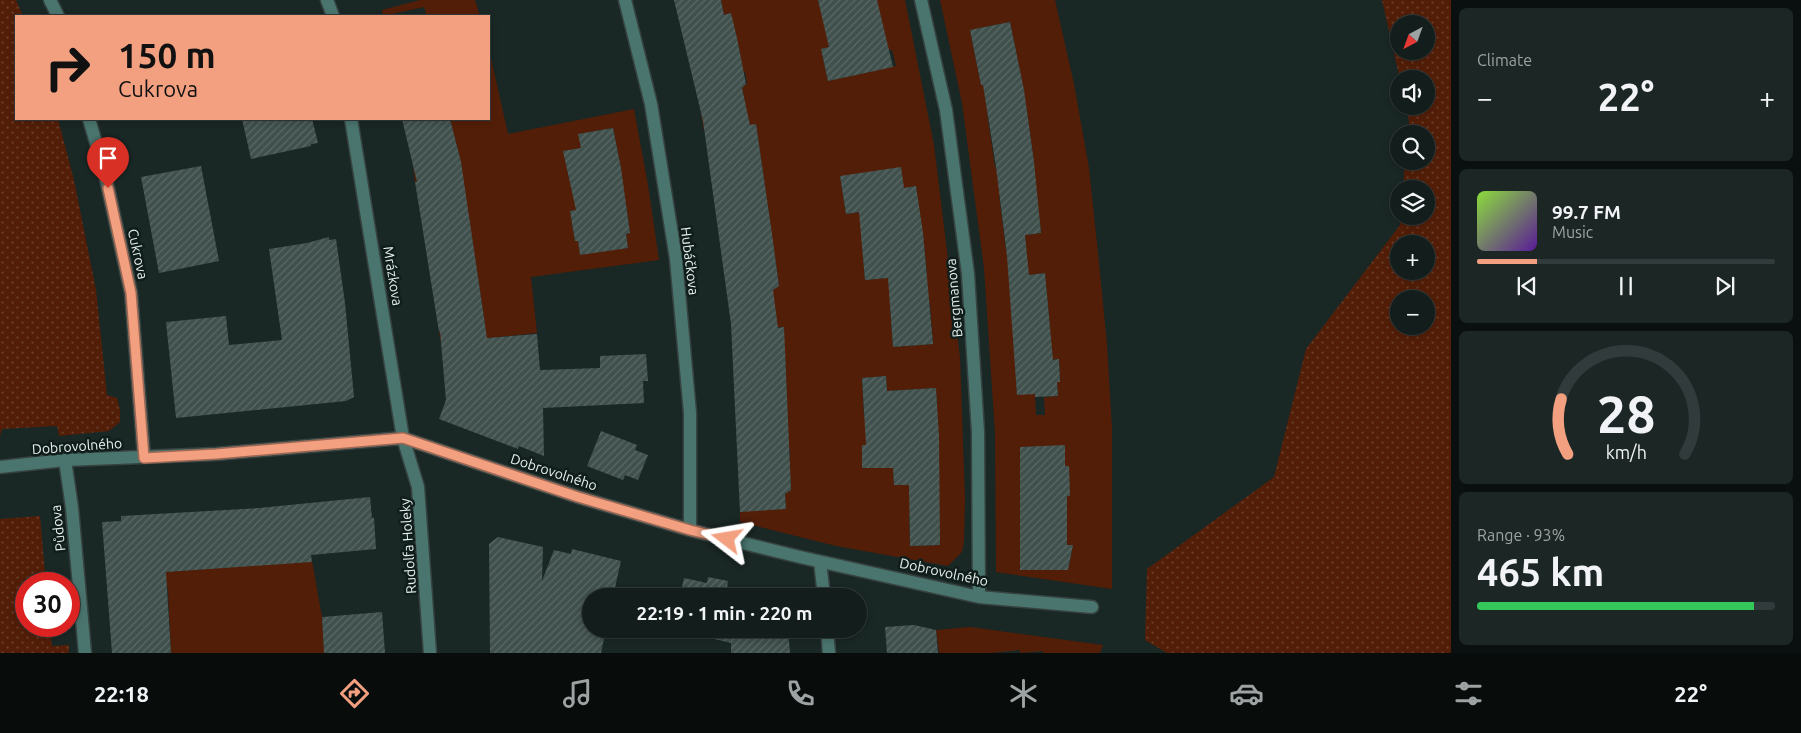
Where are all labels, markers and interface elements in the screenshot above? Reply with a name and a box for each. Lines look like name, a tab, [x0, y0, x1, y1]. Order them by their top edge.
north arrow	[1390, 15, 1435, 60]
map controls	[1390, 15, 1435, 335]
icon: right	[35, 35, 100, 100]
text: 150 m	[118, 35, 216, 75]
text: Climate	[1477, 51, 1532, 69]
button: sound	[1390, 70, 1435, 115]
text: Cukrova	[118, 76, 198, 101]
text: 22°	[1598, 76, 1654, 118]
text: −	[1477, 82, 1493, 113]
text: +	[1759, 82, 1775, 113]
button: search	[1390, 125, 1435, 170]
pin	[87, 137, 129, 188]
icon: arrive	[94, 144, 122, 172]
button: layers	[1390, 180, 1435, 225]
text: 99.7 FM	[1552, 201, 1621, 223]
text: Music	[1552, 223, 1593, 241]
street label: Hubáčkova	[678, 226, 702, 296]
street label: Cukrova	[125, 227, 151, 281]
button: +	[1390, 235, 1435, 280]
street label: Mrázkova	[380, 245, 406, 307]
street label: Bergmanova	[943, 258, 965, 338]
icon: previous	[1513, 272, 1541, 300]
icon: pause	[1612, 272, 1640, 300]
icon: next	[1711, 272, 1739, 300]
button: −	[1390, 290, 1435, 335]
text: 28	[1597, 385, 1655, 443]
street label: Dobrovolného	[31, 435, 123, 457]
text: km/h	[1605, 442, 1647, 462]
street label: Dobrovolného	[509, 450, 599, 494]
street label: Rudolfa Holeky	[397, 497, 419, 594]
street label: Půdova	[48, 504, 68, 552]
position arrow	[700, 512, 752, 564]
text: Range · 93%	[1477, 526, 1565, 544]
text: 465 km	[1477, 551, 1604, 593]
street label: Dobrovolného	[898, 555, 990, 589]
speed limit sign: 30	[15, 572, 80, 637]
text: 22:19 · 1 min · 220 m	[637, 602, 812, 624]
icon: directions	[337, 676, 372, 711]
icon: music	[560, 676, 595, 711]
icon: phone	[783, 676, 818, 711]
icon: climate	[1006, 676, 1041, 711]
icon: car	[1229, 676, 1264, 711]
icon: filters	[1451, 676, 1486, 711]
text: 22:18	[94, 681, 149, 706]
text: 22°	[1674, 681, 1707, 706]

